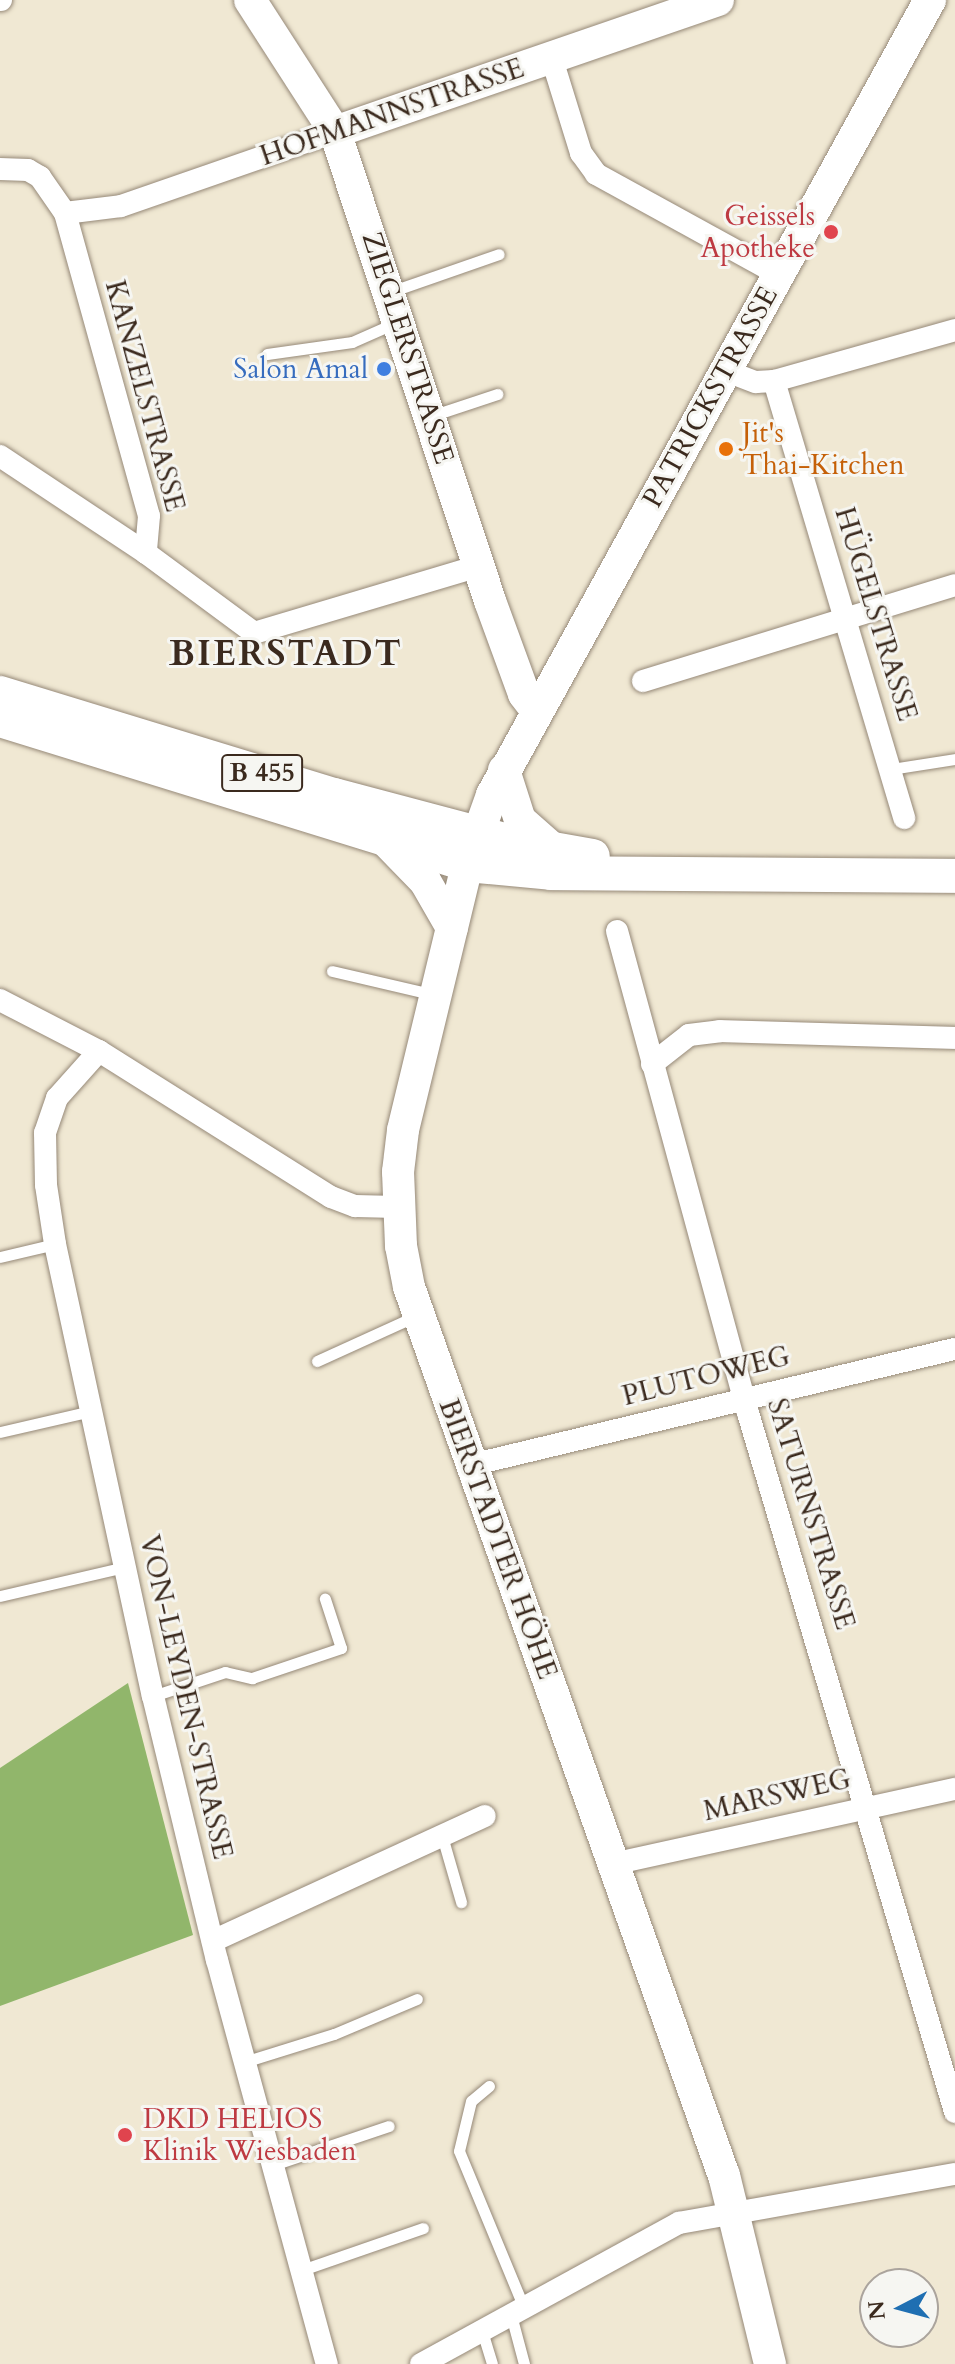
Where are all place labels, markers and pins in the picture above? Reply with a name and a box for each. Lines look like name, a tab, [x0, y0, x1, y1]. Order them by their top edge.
place label: Geissels Apotheke	[700, 199, 815, 265]
marker: Geissels Apotheke	[822, 223, 840, 241]
place label: Salon Amal	[233, 352, 368, 386]
marker: Salon Amal	[375, 360, 393, 378]
place label: Jit's Thai-Kitchen	[742, 416, 905, 482]
marker: Jit's Thai-Kitchen	[717, 440, 735, 458]
place label: DKD HELIOS Klinik Wiesbaden	[143, 2102, 357, 2168]
marker: DKD HELIOS Klinik Wiesbaden	[114, 2124, 136, 2146]

